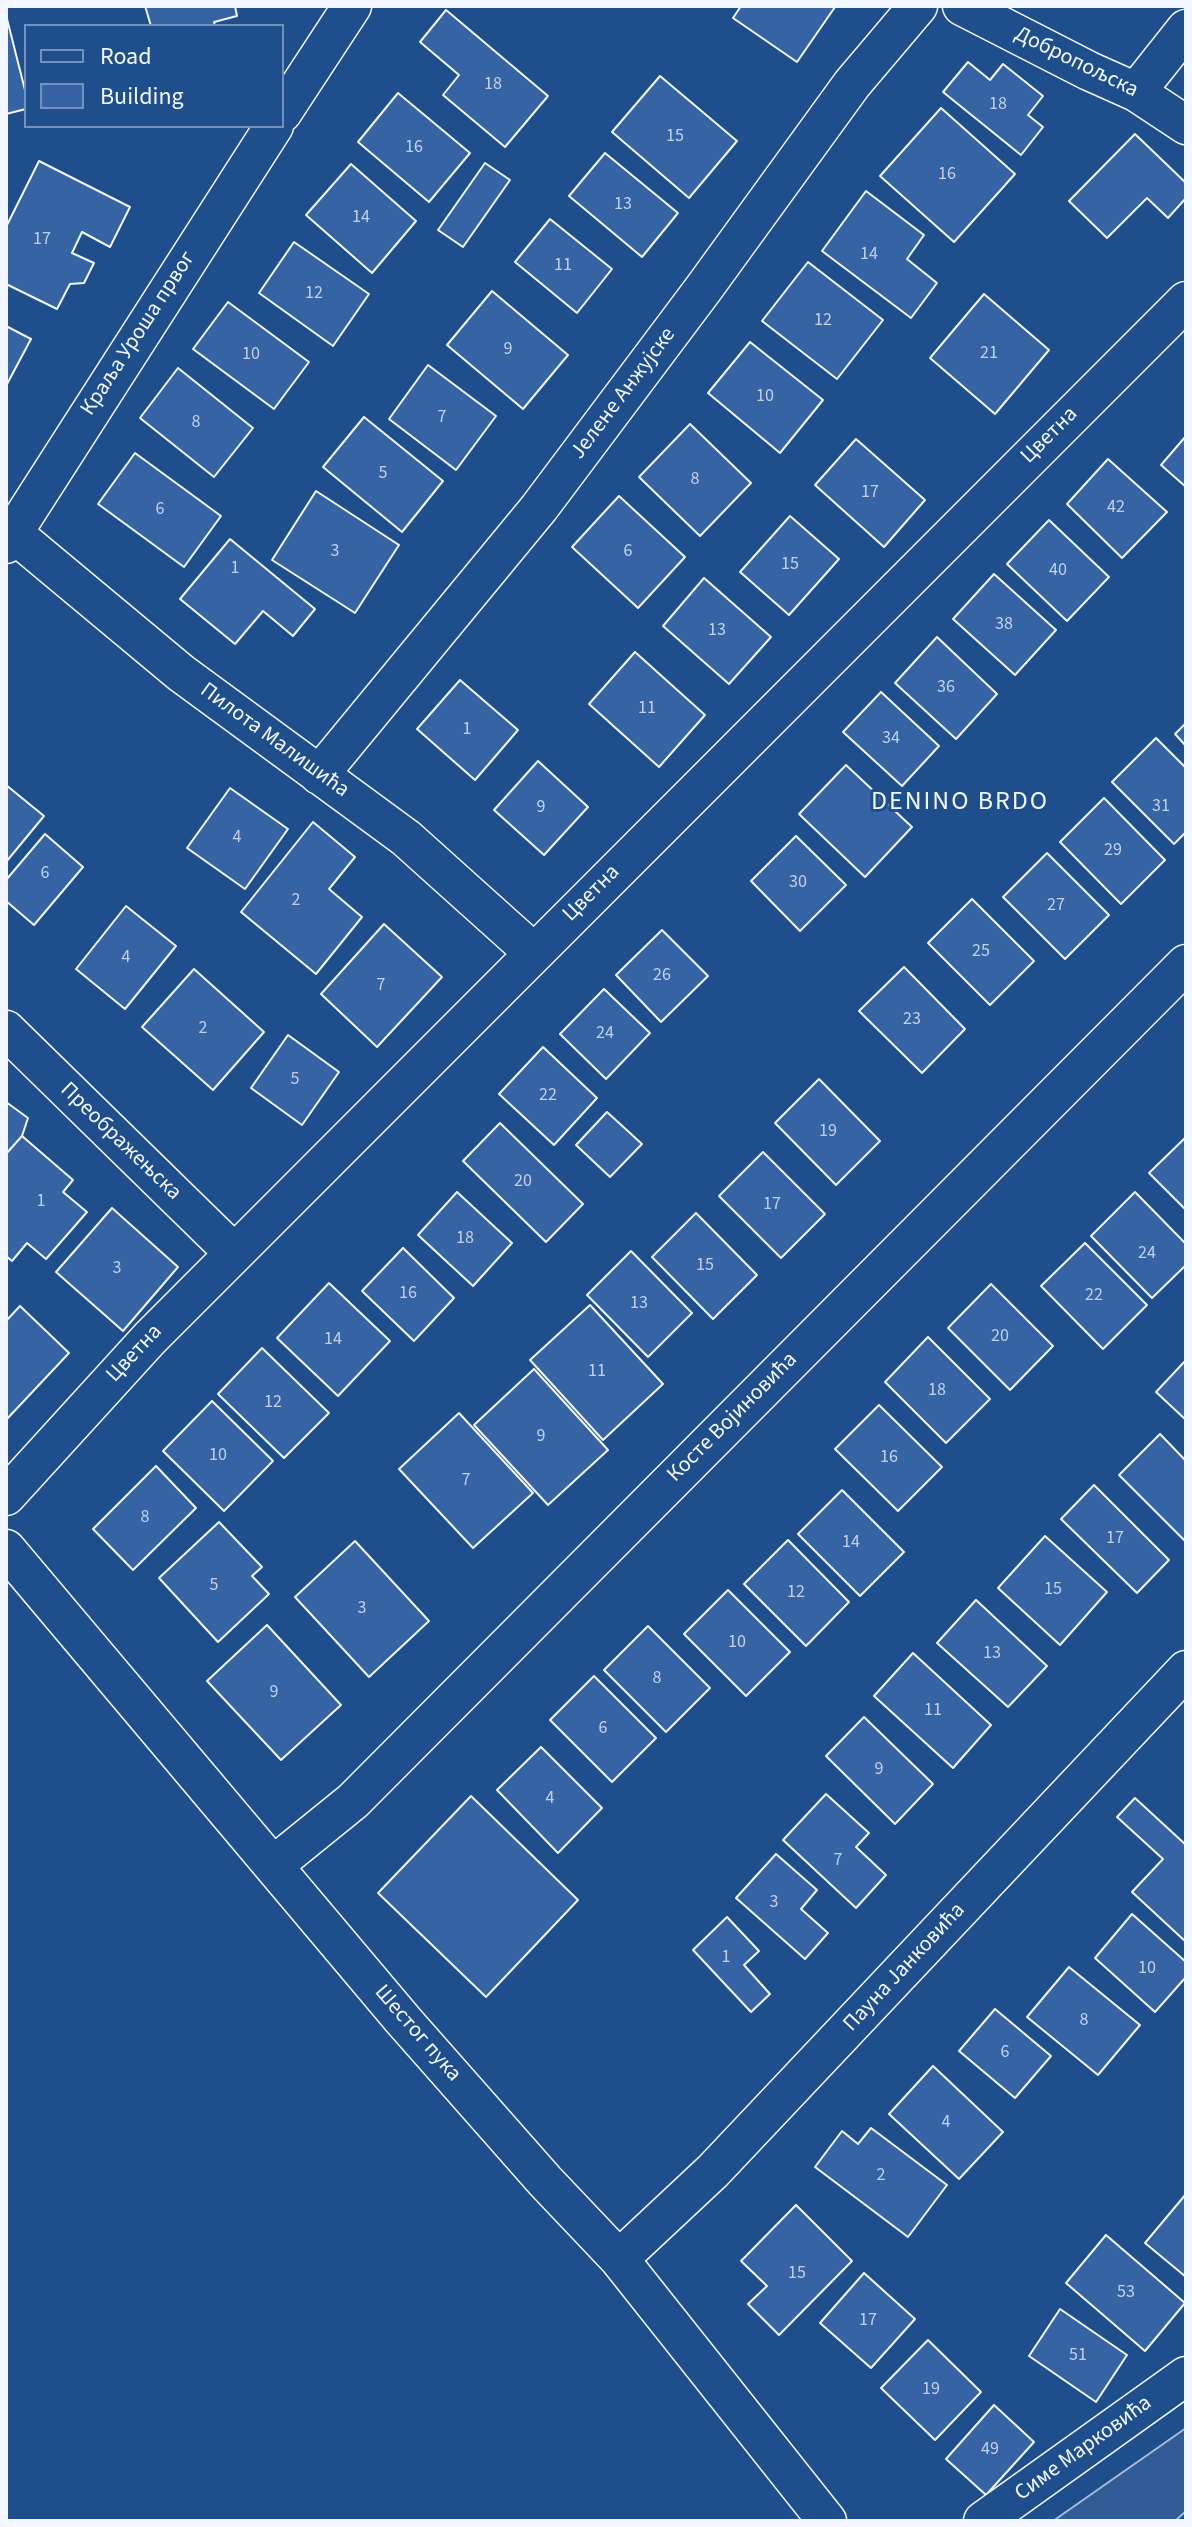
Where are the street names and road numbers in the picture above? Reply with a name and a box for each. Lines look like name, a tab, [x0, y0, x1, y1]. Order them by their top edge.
street label: Добропољска	[1010, 22, 1142, 104]
street label: Краља Уроша првог	[76, 247, 202, 421]
street label: Јелене Анжујске	[566, 323, 682, 465]
street label: Цветна	[1016, 402, 1084, 470]
street label: Пилота Малишића	[194, 678, 354, 804]
street label: Цветна	[558, 860, 626, 928]
street label: Преображењска	[54, 1078, 186, 1206]
street label: Цветна	[102, 1320, 168, 1388]
street label: Косте Војиновића	[663, 1348, 803, 1488]
street label: Пауна Јанковића	[839, 1898, 971, 2038]
street label: Шестог пука	[368, 1980, 466, 2088]
street label: Симе Марковића	[1011, 2391, 1157, 2507]

